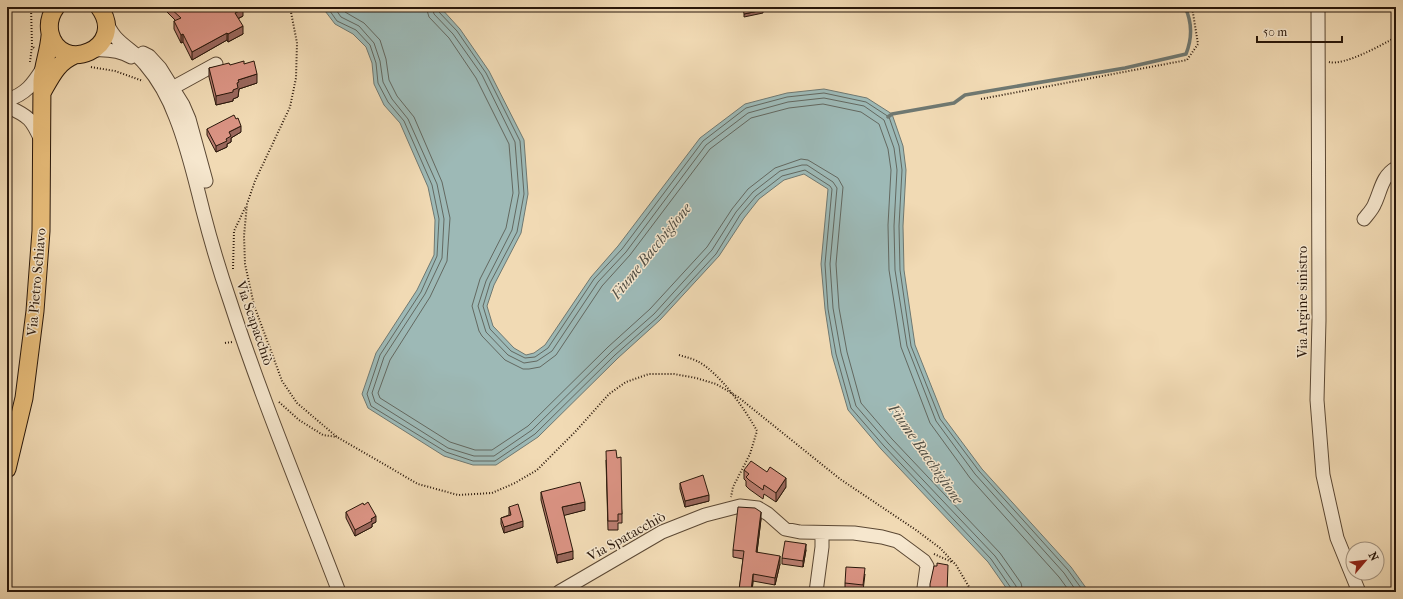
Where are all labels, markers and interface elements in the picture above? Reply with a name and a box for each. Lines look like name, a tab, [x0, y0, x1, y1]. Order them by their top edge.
scale bar	[1257, 18, 1342, 44]
text: 50 m	[1263, 25, 1287, 39]
water label: Fiume Bacchiglione	[606, 199, 696, 303]
street label: Via Pietro Schiavo	[23, 227, 50, 338]
street label: Via Argine sinistro	[1294, 246, 1311, 359]
street label: Via Scapacchiò	[232, 278, 277, 367]
water label: Fiume Bacchiglione	[884, 400, 968, 508]
street label: Via Spatacchiò	[583, 508, 668, 565]
north arrow	[1345, 541, 1385, 581]
text: N	[1366, 550, 1381, 564]

